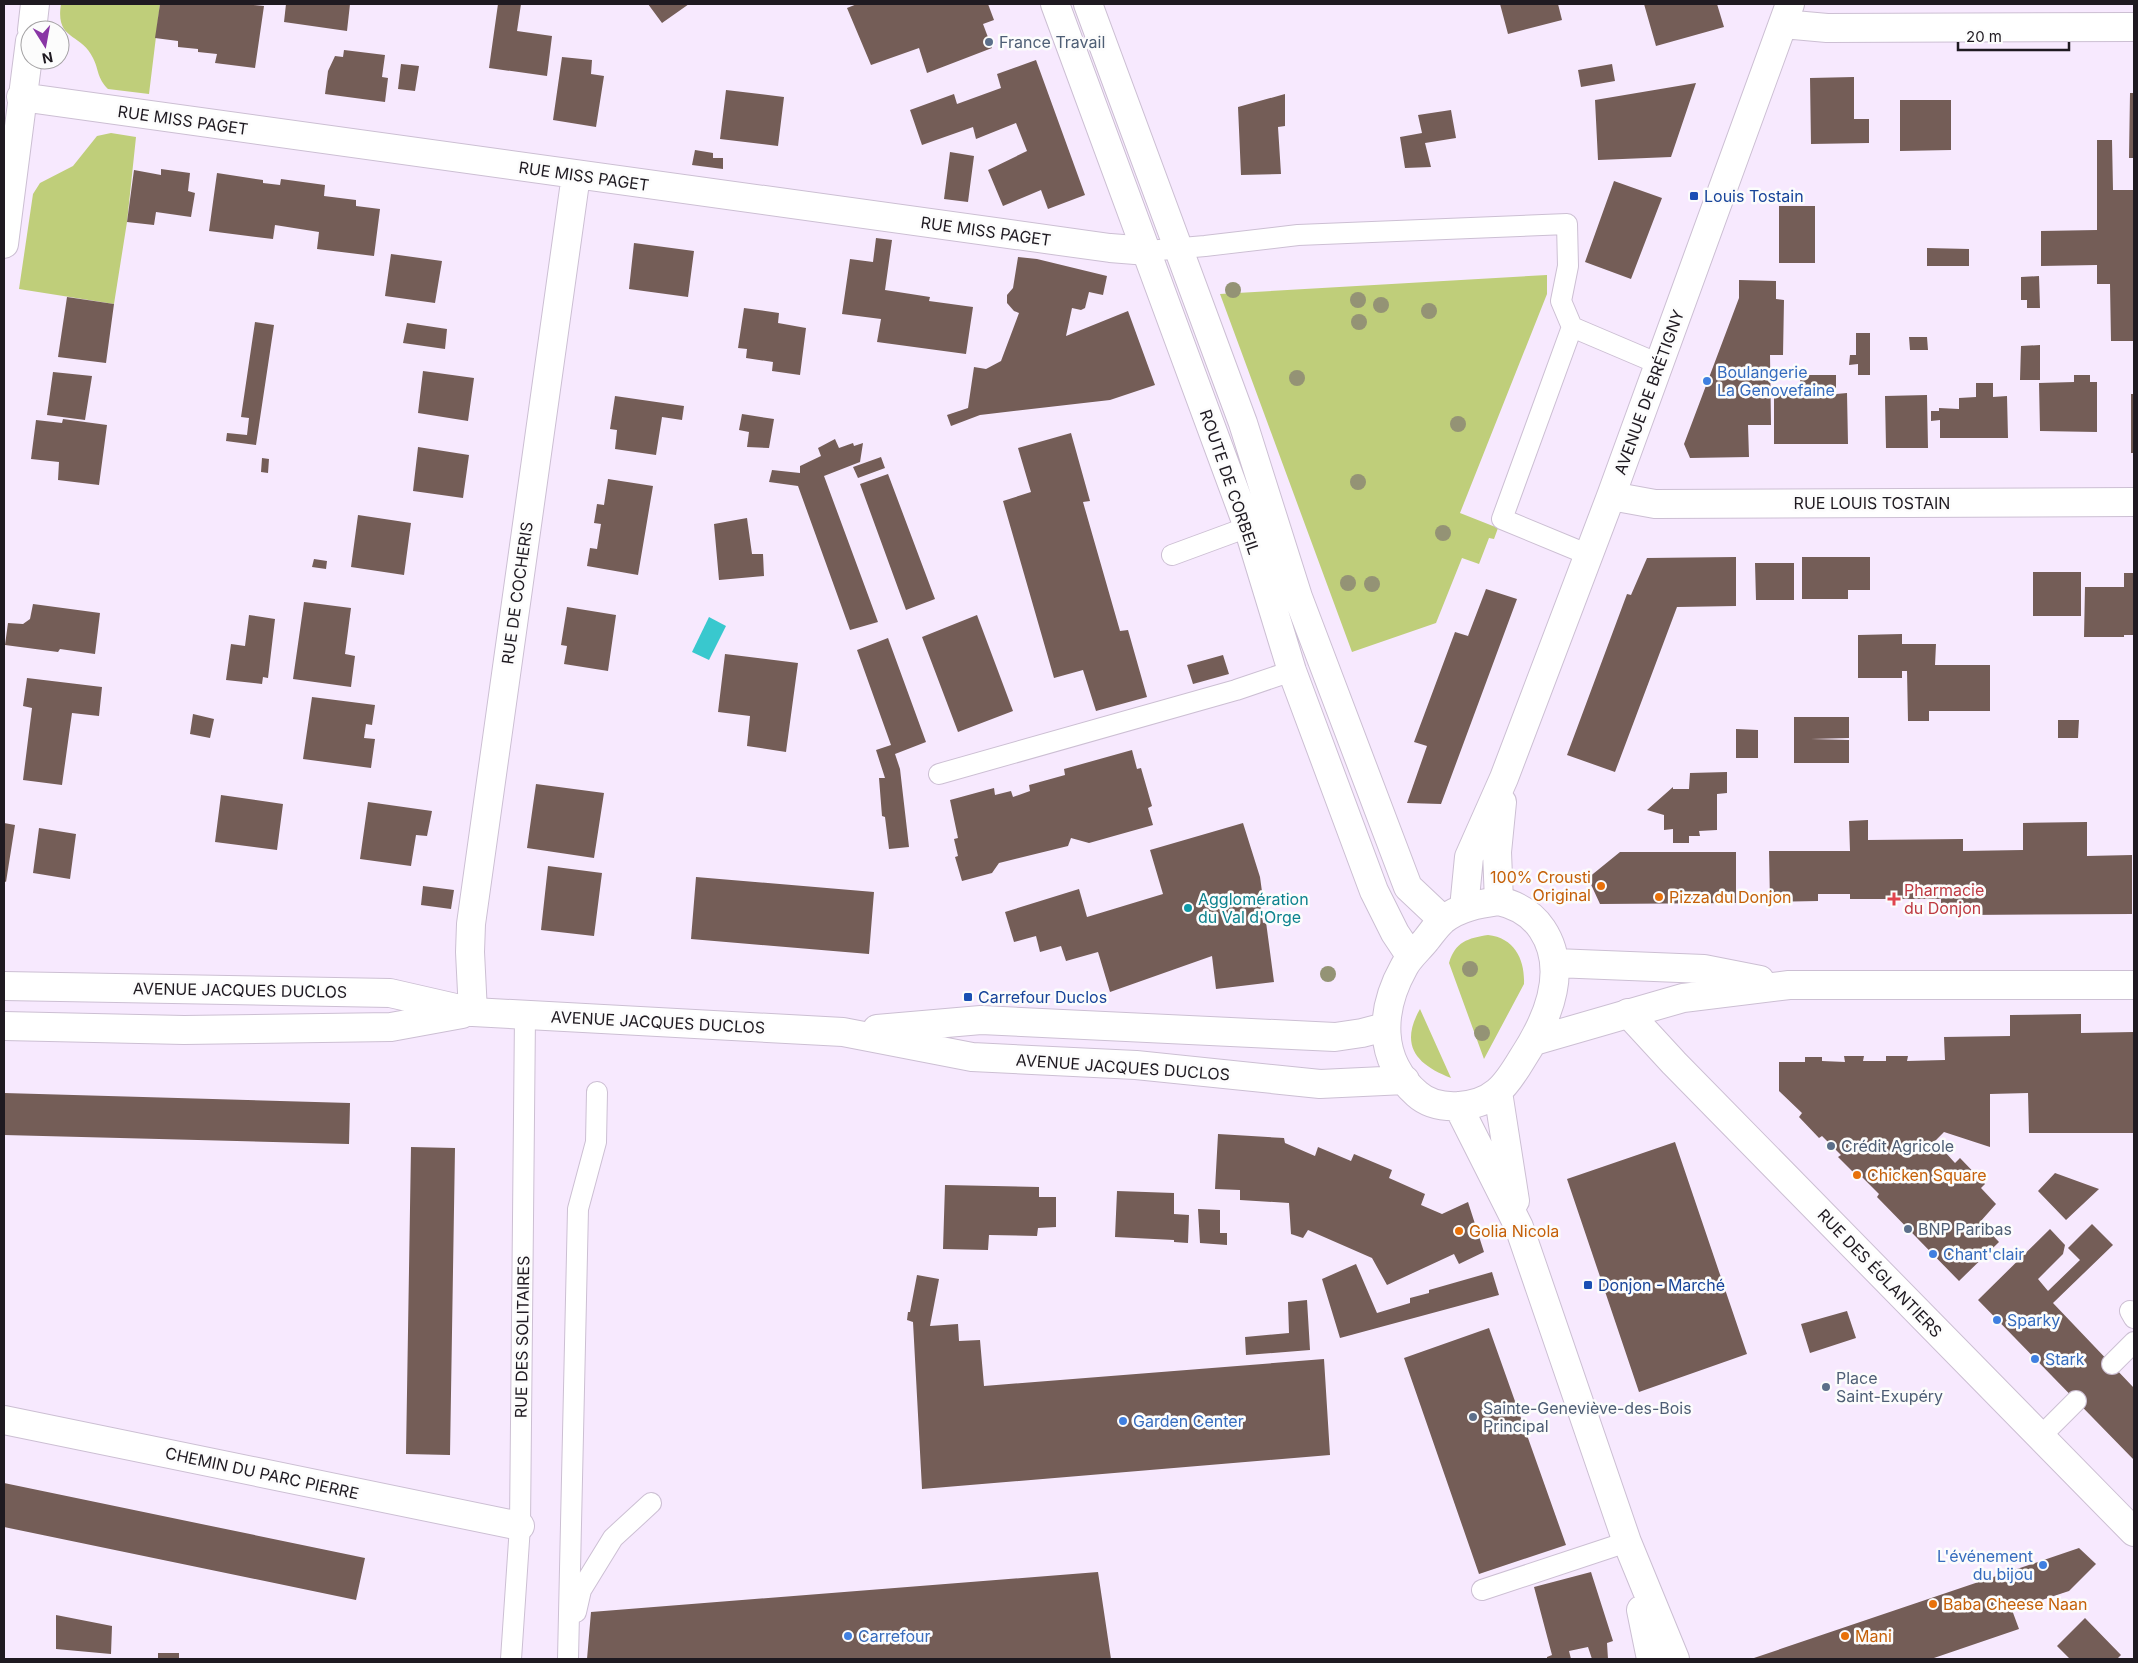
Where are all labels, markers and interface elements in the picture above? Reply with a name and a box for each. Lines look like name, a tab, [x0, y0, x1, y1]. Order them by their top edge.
north arrow	[20, 20, 70, 70]
scale bar	[1958, 20, 2069, 52]
text: 20 m	[1966, 27, 2002, 46]
place label: France Travail	[999, 32, 1105, 52]
marker: France Travail	[983, 36, 995, 48]
text: N	[41, 49, 54, 68]
street label: RUE MISS PAGET	[116, 101, 250, 139]
street label: RUE MISS PAGET	[517, 157, 651, 195]
place label: Louis Tostain	[1704, 186, 1804, 206]
marker: Louis Tostain	[1688, 190, 1700, 202]
street label: RUE MISS PAGET	[919, 212, 1053, 250]
street label: AVENUE DE BRÉTIGNY	[1610, 307, 1688, 477]
place label: Boulangerie La Genovefaine	[1717, 362, 1835, 400]
marker: Boulangerie La Genovefaine	[1701, 375, 1713, 387]
street label: ROUTE DE CORBEIL	[1196, 407, 1264, 557]
street label: RUE LOUIS TOSTAIN	[1794, 493, 1950, 513]
street label: RUE DE COCHERIS	[497, 520, 537, 666]
place label: 100% Crousti Original	[1490, 867, 1591, 905]
marker: 100% Crousti Original	[1595, 880, 1607, 892]
place label: Pharmacie du Donjon	[1904, 880, 1984, 918]
place label: Pizza du Donjon	[1669, 887, 1792, 907]
place label: Agglomération du Val d'Orge	[1198, 889, 1309, 927]
marker: Pizza du Donjon	[1653, 891, 1665, 903]
marker: Pharmacie du Donjon	[1888, 893, 1900, 905]
marker: Agglomération du Val d'Orge	[1182, 902, 1194, 914]
street label: AVENUE JACQUES DUCLOS	[133, 978, 347, 1002]
place label: Carrefour Duclos	[978, 987, 1107, 1007]
marker: Carrefour Duclos	[962, 991, 974, 1003]
street label: AVENUE JACQUES DUCLOS	[550, 1006, 766, 1038]
street label: AVENUE JACQUES DUCLOS	[1015, 1050, 1231, 1084]
place label: Crédit Agricole	[1841, 1136, 1954, 1156]
marker: Crédit Agricole	[1825, 1140, 1837, 1152]
place label: Chicken Square	[1867, 1165, 1986, 1185]
marker: Chicken Square	[1851, 1169, 1863, 1181]
street label: RUE DES ÉGLANTIERS	[1814, 1205, 1946, 1341]
place label: BNP Paribas	[1918, 1219, 2012, 1239]
place label: Golia Nicola	[1469, 1221, 1559, 1241]
marker: BNP Paribas	[1902, 1223, 1914, 1235]
marker: Golia Nicola	[1453, 1225, 1465, 1237]
place label: Chant'clair	[1943, 1244, 2024, 1264]
marker: Chant'clair	[1927, 1248, 1939, 1260]
street label: RUE DES SOLITAIRES	[511, 1256, 533, 1418]
place label: Donjon - Marché	[1598, 1275, 1725, 1295]
marker: Donjon - Marché	[1582, 1279, 1594, 1291]
place label: Sparky	[2007, 1310, 2060, 1330]
marker: Sparky	[1991, 1314, 2003, 1326]
place label: Stark	[2045, 1349, 2085, 1369]
marker: Stark	[2029, 1353, 2041, 1365]
place label: Place Saint-Exupéry	[1836, 1368, 1943, 1406]
marker: Place Saint-Exupéry	[1820, 1381, 1832, 1393]
place label: Sainte-Geneviève-des-Bois Principal	[1483, 1398, 1692, 1436]
place label: Garden Center	[1133, 1411, 1244, 1431]
marker: Sainte-Geneviève-des-Bois Principal	[1467, 1411, 1479, 1423]
marker: Garden Center	[1117, 1415, 1129, 1427]
street label: CHEMIN DU PARC PIERRE	[163, 1443, 361, 1503]
place label: L'événement du bijou	[1937, 1546, 2033, 1584]
marker: L'événement du bijou	[2037, 1559, 2049, 1571]
place label: Baba Cheese Naan	[1943, 1594, 2087, 1614]
marker: Baba Cheese Naan	[1927, 1598, 1939, 1610]
place label: Carrefour	[858, 1626, 931, 1646]
place label: Mani	[1855, 1626, 1892, 1646]
marker: Carrefour	[842, 1630, 854, 1642]
marker: Mani	[1839, 1630, 1851, 1642]

